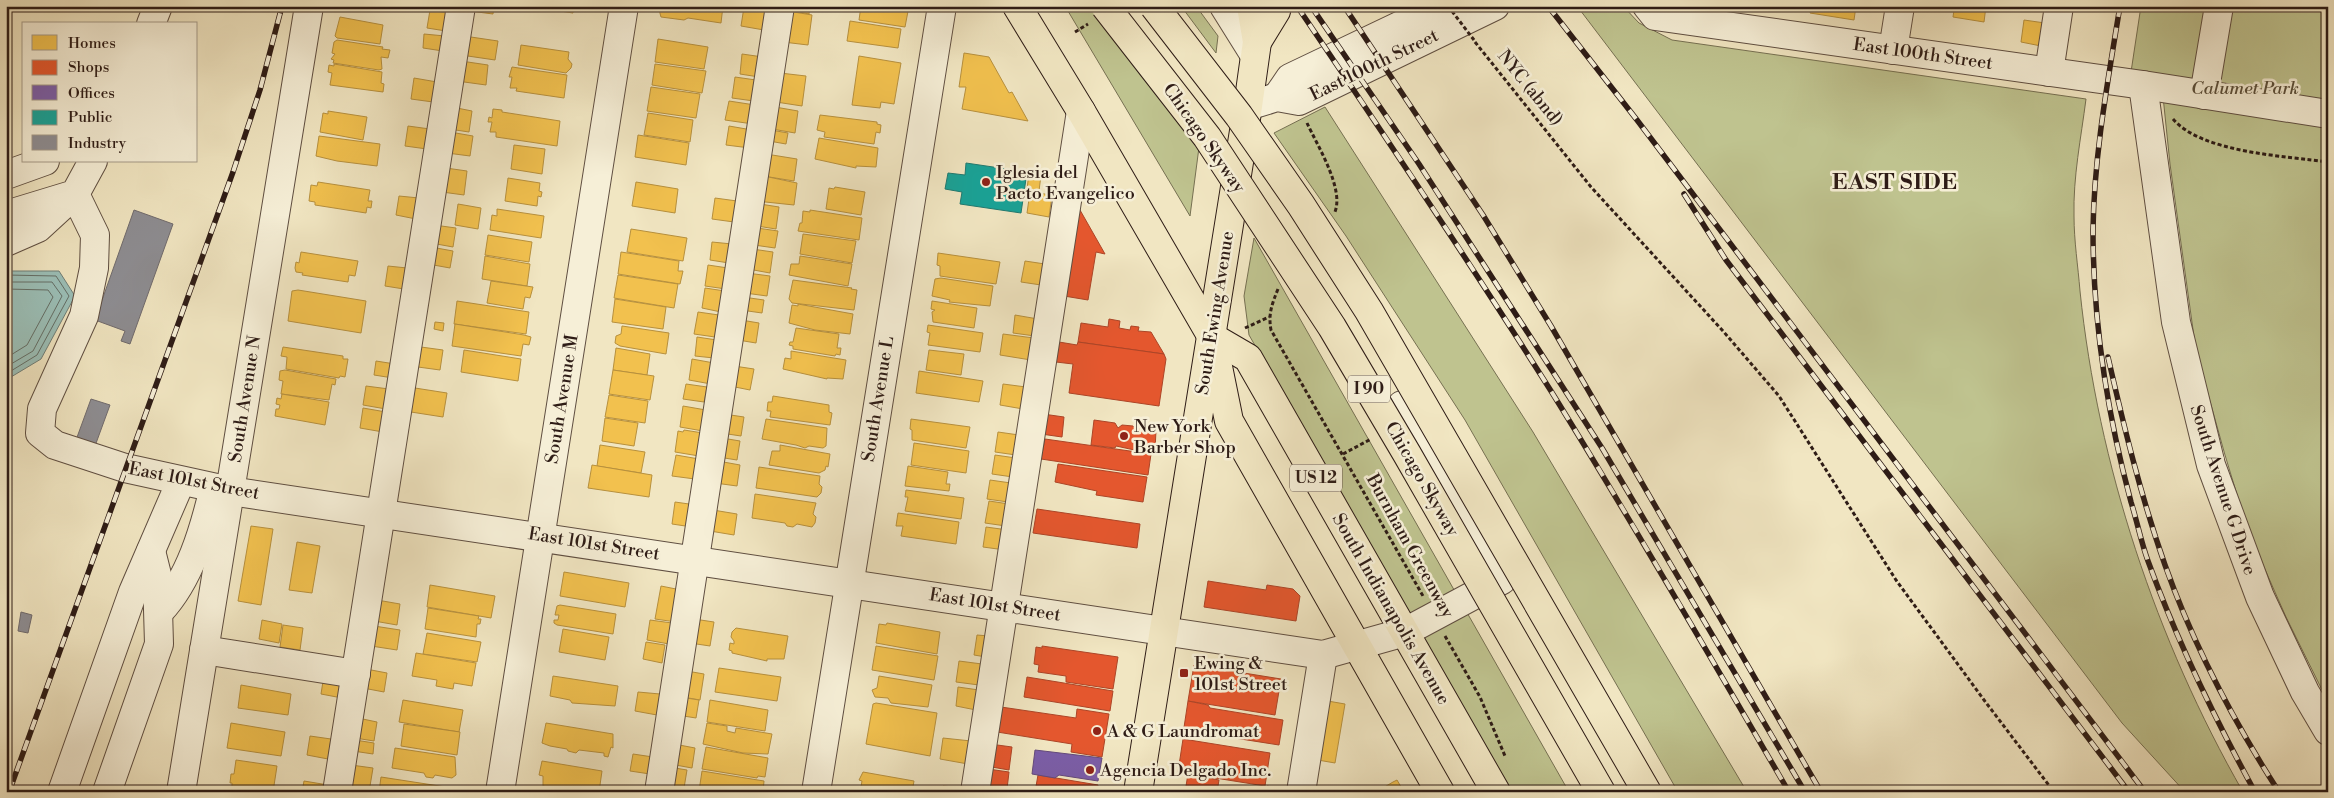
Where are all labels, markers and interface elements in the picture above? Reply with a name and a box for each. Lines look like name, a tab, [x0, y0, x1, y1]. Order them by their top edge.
legend	[22, 22, 198, 162]
street label: East 100th Street	[1306, 24, 1443, 106]
street label: East 100th Street	[1852, 33, 1995, 75]
text: Homes	[68, 34, 116, 53]
street label: NYC (abnd)	[1492, 45, 1568, 131]
text: Shops	[68, 58, 109, 77]
park label: Calumet Park	[2191, 77, 2299, 100]
street label: Chicago Skyway	[1158, 79, 1251, 198]
text: Offices	[68, 84, 115, 103]
text: Public	[68, 108, 112, 127]
text: Industry	[68, 134, 127, 153]
place label: Iglesia del Pacto Evangelico	[996, 161, 1135, 205]
district label: EAST SIDE	[1832, 169, 1958, 196]
marker: Iglesia del Pacto Evangelico	[980, 176, 992, 188]
street label: South Ewing Avenue	[1191, 229, 1239, 397]
street label: South Avenue N	[224, 333, 266, 464]
street label: South Avenue M	[540, 333, 584, 465]
street label: South Avenue L	[857, 335, 899, 463]
road number: I 90	[1348, 376, 1390, 402]
street label: South Avenue G Drive	[2185, 402, 2261, 578]
place label: New York Barber Shop	[1133, 415, 1236, 459]
street label: Chicago Skyway	[1380, 417, 1464, 541]
marker: New York Barber Shop	[1118, 430, 1130, 442]
street label: East 101st Street	[127, 457, 262, 505]
road number: US 12	[1290, 464, 1342, 492]
street label: Burnham Greenway	[1360, 469, 1459, 622]
street label: South Indianapolis Avenue	[1327, 509, 1455, 709]
street label: East 101st Street	[527, 522, 662, 566]
street label: East 101st Street	[928, 583, 1063, 627]
place label: Ewing & 101st Street	[1194, 652, 1288, 696]
marker: Ewing & 101st Street	[1178, 667, 1190, 679]
place label: A & G Laundromat	[1106, 720, 1260, 743]
marker: A & G Laundromat	[1091, 725, 1103, 737]
place label: Agencia Delgado Inc.	[1099, 759, 1271, 782]
marker: Agencia Delgado Inc.	[1084, 764, 1096, 776]

